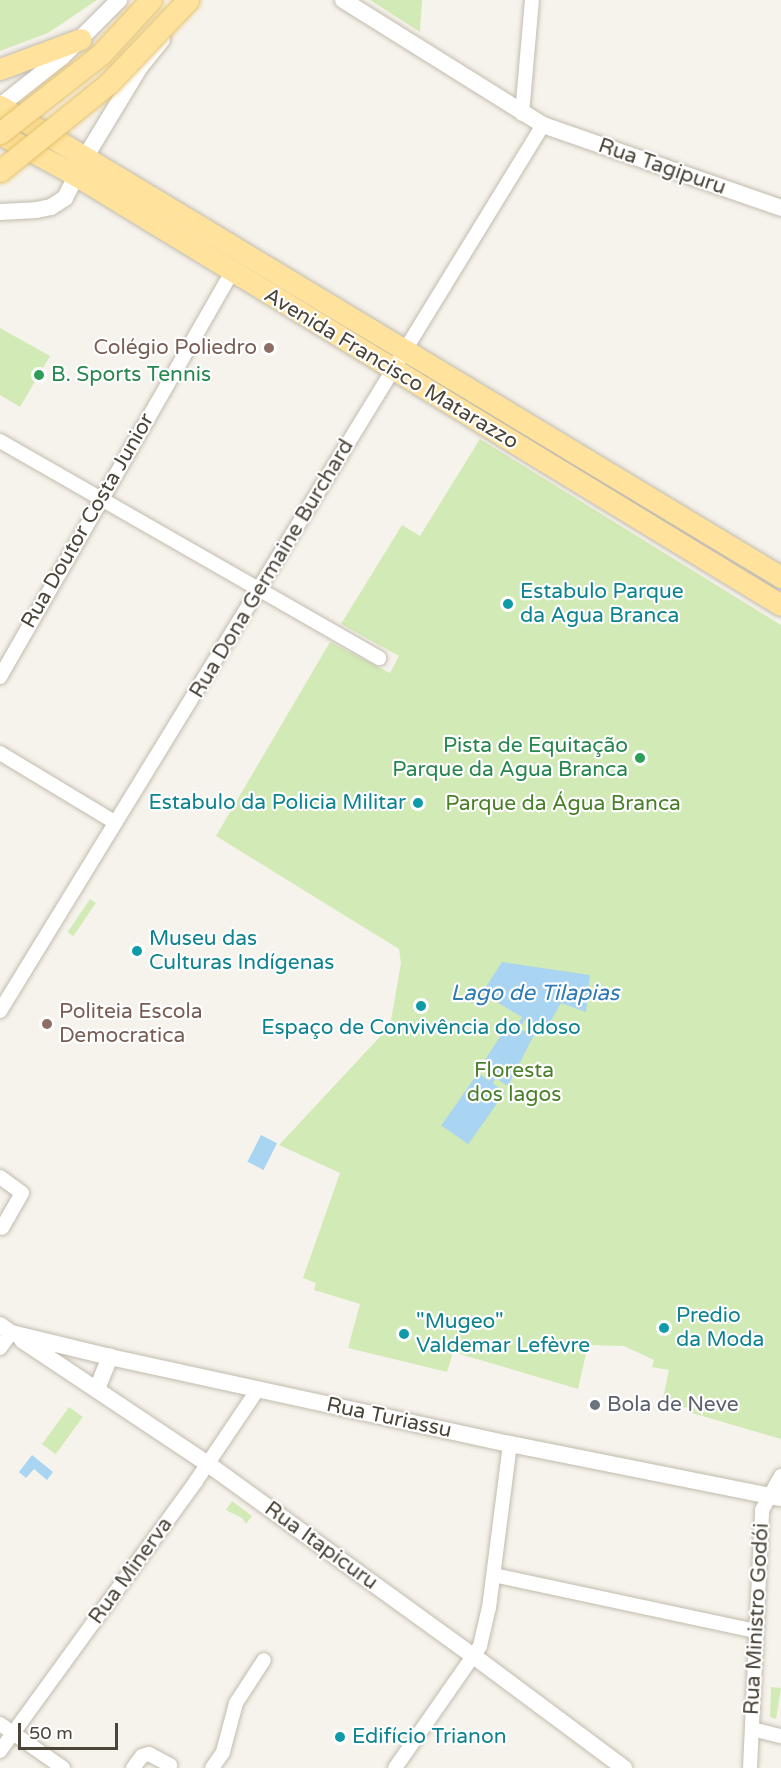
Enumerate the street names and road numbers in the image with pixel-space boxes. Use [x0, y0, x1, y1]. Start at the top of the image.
street label: Rua Tagipuru [595, 133, 729, 201]
street label: Avenida Francisco Matarazzo [259, 283, 523, 455]
street label: Rua Doutor Costa Junior [16, 409, 160, 633]
street label: Rua Dona Germaine Burchard [185, 435, 359, 703]
street label: Rua Turiassu [324, 1392, 454, 1444]
street label: Rua Itapicuru [259, 1496, 383, 1596]
street label: Rua Minerva [84, 1513, 178, 1629]
street label: Rua Ministro Godói [739, 1522, 775, 1716]

